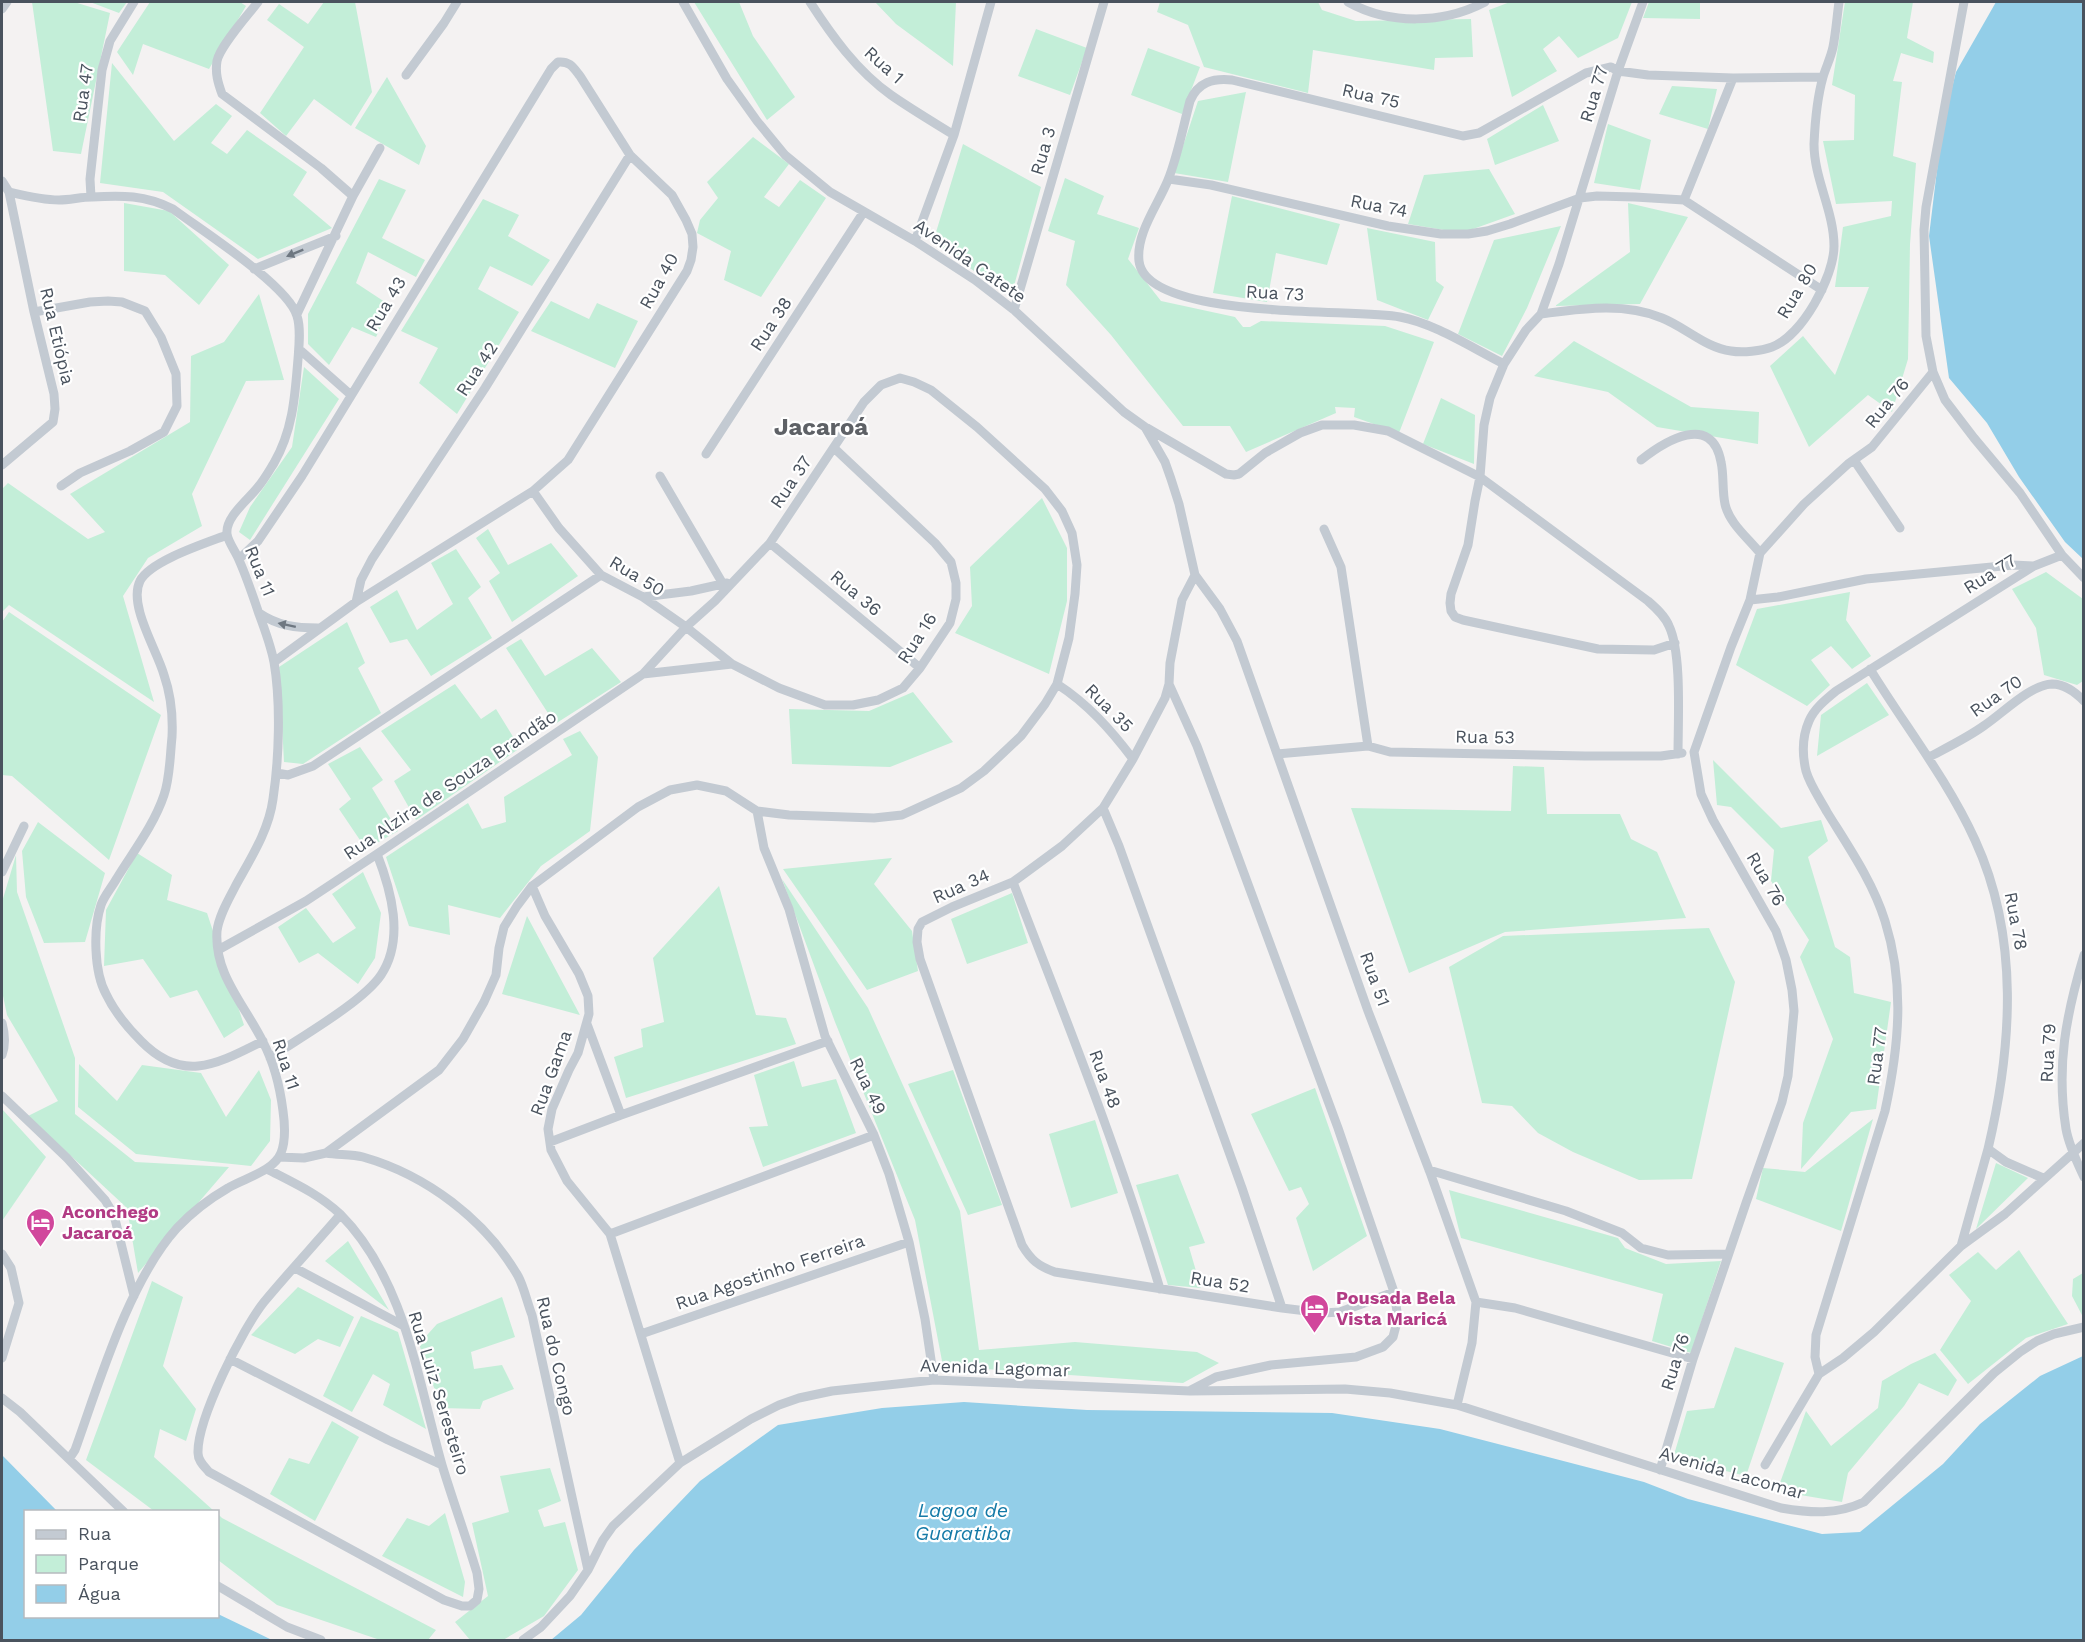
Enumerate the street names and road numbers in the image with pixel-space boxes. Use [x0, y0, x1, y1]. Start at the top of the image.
street label: Rua 1 [860, 42, 908, 88]
street label: Rua 47 [68, 62, 97, 124]
street label: Rua 77 [1575, 63, 1612, 125]
street label: Rua 75 [1340, 79, 1402, 112]
street label: Rua 3 [1026, 124, 1059, 177]
street label: Rua 74 [1349, 190, 1410, 221]
street label: Avenida Catete [910, 214, 1030, 307]
street label: Rua 40 [635, 249, 683, 313]
street label: Rua 80 [1772, 259, 1821, 322]
street label: Rua 43 [361, 272, 410, 335]
street label: Rua 73 [1245, 280, 1305, 305]
street label: Rua Etiópia [36, 285, 79, 387]
street label: Rua 38 [745, 293, 796, 355]
street label: Rua 42 [451, 338, 502, 400]
street label: Rua 76 [1860, 373, 1913, 432]
street label: Rua 37 [765, 452, 816, 512]
street label: Rua 11 [241, 543, 280, 599]
street label: Rua 77 [1959, 549, 2020, 598]
street label: Rua 50 [606, 551, 669, 600]
street label: Rua 36 [827, 565, 886, 620]
street label: Rua 16 [892, 608, 941, 667]
street label: Rua 70 [1966, 670, 2026, 721]
street label: Rua 35 [1081, 679, 1138, 736]
street label: Rua Alzira de Souza Brandão [339, 705, 560, 864]
street label: Rua 53 [1455, 725, 1515, 748]
street label: Rua 76 [1743, 848, 1790, 909]
street label: Rua 34 [929, 864, 993, 907]
street label: Rua 78 [2001, 890, 2032, 952]
street label: Rua 51 [1356, 949, 1395, 1009]
street label: Rua 79 [2035, 1023, 2060, 1083]
street label: Rua 77 [1862, 1026, 1891, 1086]
street label: Rua Gama [525, 1027, 576, 1118]
street label: Rua 11 [268, 1036, 305, 1092]
street label: Rua 48 [1085, 1047, 1126, 1111]
street label: Rua 49 [846, 1054, 891, 1118]
street label: Rua Agostinho Ferreira [673, 1229, 867, 1314]
street label: Rua 52 [1189, 1266, 1251, 1297]
street label: Rua do Congo [533, 1294, 580, 1418]
street label: Rua Luiz Seresteiro [405, 1308, 474, 1477]
street label: Rua 76 [1656, 1331, 1693, 1393]
street label: Avenida Lagomar [920, 1354, 1070, 1381]
street label: Avenida Lacomar [1657, 1442, 1807, 1503]

